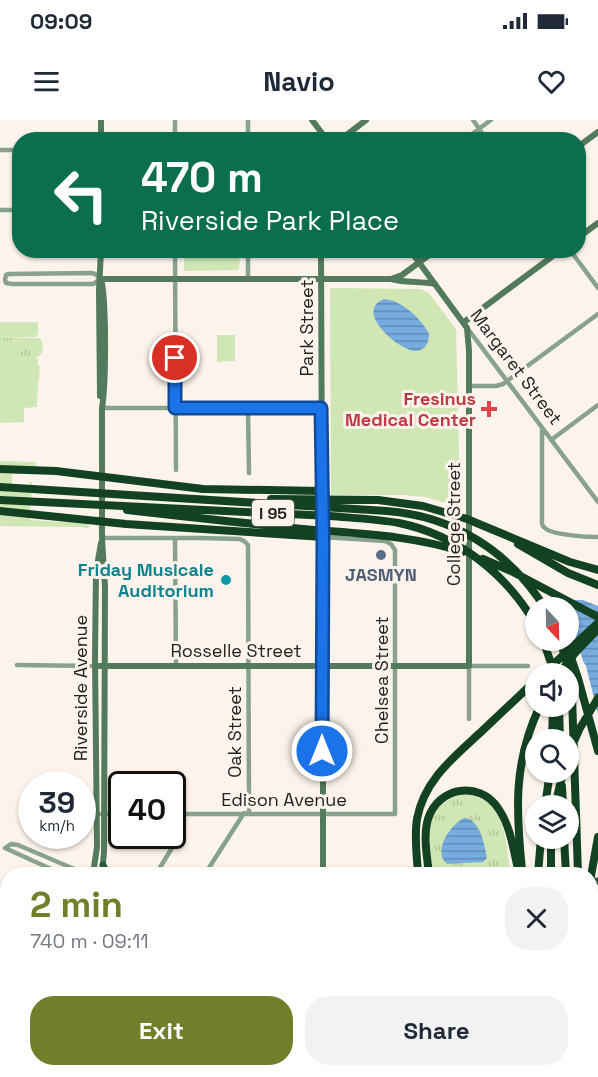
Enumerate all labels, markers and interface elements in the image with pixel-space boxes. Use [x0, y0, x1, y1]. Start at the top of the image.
text: 09:09 [30, 7, 92, 35]
text: Navio [263, 64, 335, 99]
icon: menu [30, 65, 63, 98]
icon: heart [535, 65, 568, 98]
text: 470 m [141, 151, 263, 204]
icon: left [42, 156, 120, 234]
text: Riverside Park Place [141, 203, 399, 238]
street label: Park Street [295, 279, 318, 377]
street label: Margaret Street [465, 304, 567, 429]
pin [149, 332, 200, 383]
icon: arrive [158, 341, 191, 374]
place label: Fresinus Medical Center [345, 387, 476, 431]
marker: Fresinus Medical Center [480, 400, 498, 418]
street label: College Street [442, 462, 465, 586]
road number: I 95 [252, 500, 294, 526]
marker: JASMYN [374, 548, 388, 562]
place label: Friday Musicale Auditorium [78, 558, 214, 602]
place label: JASMYN [345, 563, 417, 586]
marker: Friday Musicale Auditorium [219, 573, 233, 587]
north arrow [525, 597, 579, 651]
map controls [525, 597, 579, 849]
street label: Riverside Avenue [69, 615, 92, 761]
street label: Chelsea Street [370, 616, 393, 744]
street label: Rosselle Street [170, 639, 302, 662]
button: sound [525, 663, 579, 717]
street label: Oak Street [223, 686, 246, 778]
position arrow [290, 719, 354, 783]
button: search [525, 729, 579, 783]
speed limit sign: 40 [108, 771, 186, 849]
text: 39 [39, 783, 75, 822]
street label: Edison Avenue [221, 788, 347, 811]
button: layers [525, 795, 579, 849]
text: km/h [39, 816, 75, 835]
text: 2 min [30, 882, 123, 928]
button: close [505, 887, 568, 950]
text: 740 m · 09:11 [30, 928, 149, 954]
button: Exit [30, 996, 293, 1065]
button: Share [305, 996, 568, 1065]

